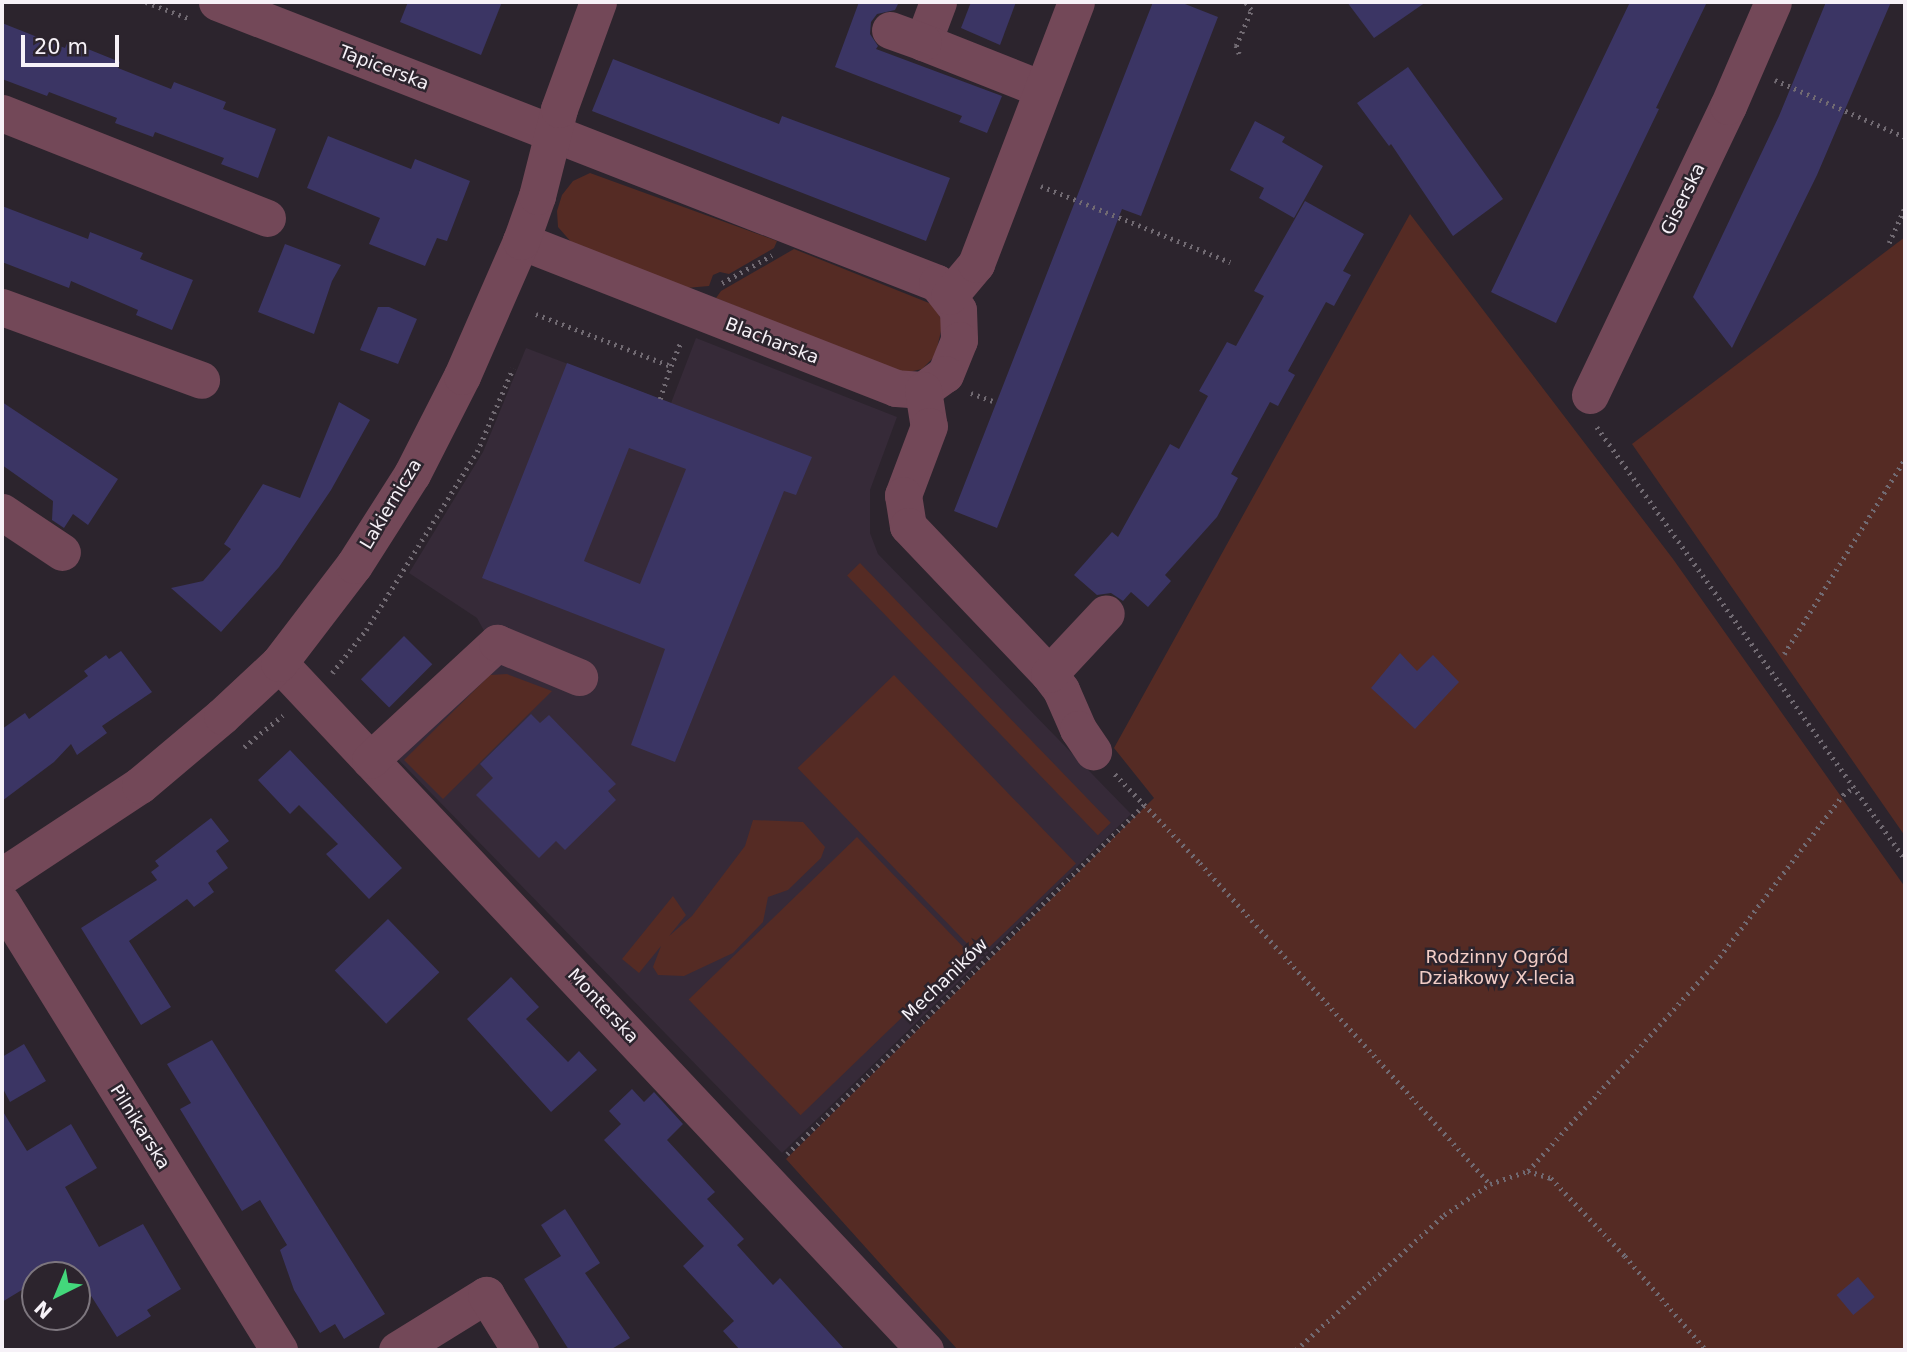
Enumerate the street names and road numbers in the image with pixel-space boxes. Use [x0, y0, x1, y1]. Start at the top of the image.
street label: Tapicerska [336, 41, 432, 95]
street label: Giserska [1656, 160, 1710, 238]
street label: Blacharska [722, 313, 822, 369]
street label: Lakiernicza [356, 455, 426, 553]
street label: Mechaników [898, 934, 992, 1026]
street label: Monterska [563, 964, 643, 1048]
street label: Pilnikarska [105, 1081, 175, 1173]

